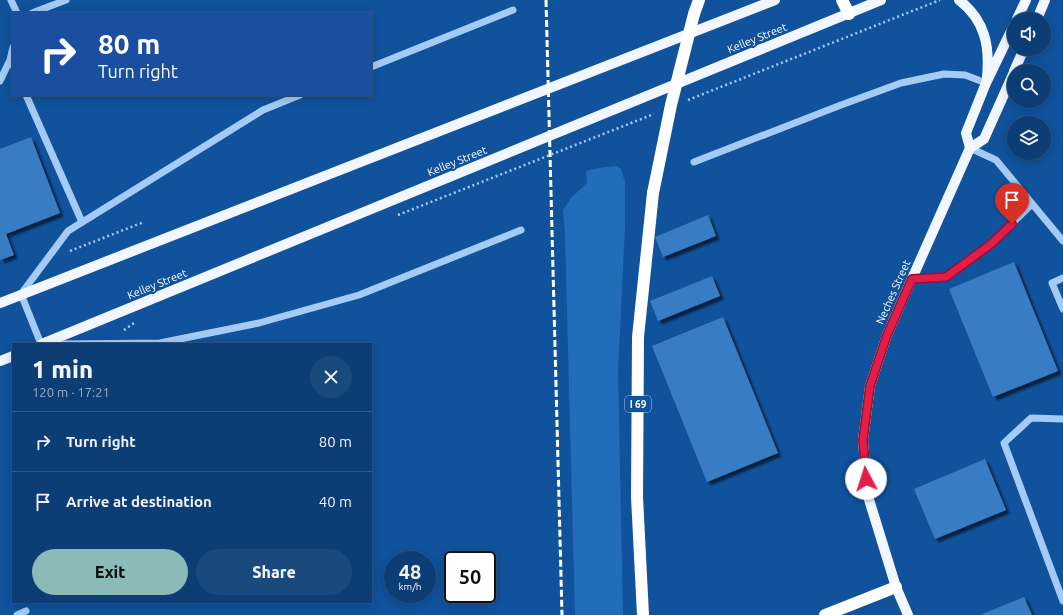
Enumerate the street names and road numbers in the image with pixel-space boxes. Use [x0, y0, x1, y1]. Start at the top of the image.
street label: Kelley Street [726, 20, 789, 55]
street label: Kelley Street [426, 143, 489, 178]
street label: Neches Street [873, 257, 913, 326]
street label: Kelley Street [126, 266, 189, 301]
road number: I 69 [625, 396, 651, 412]

